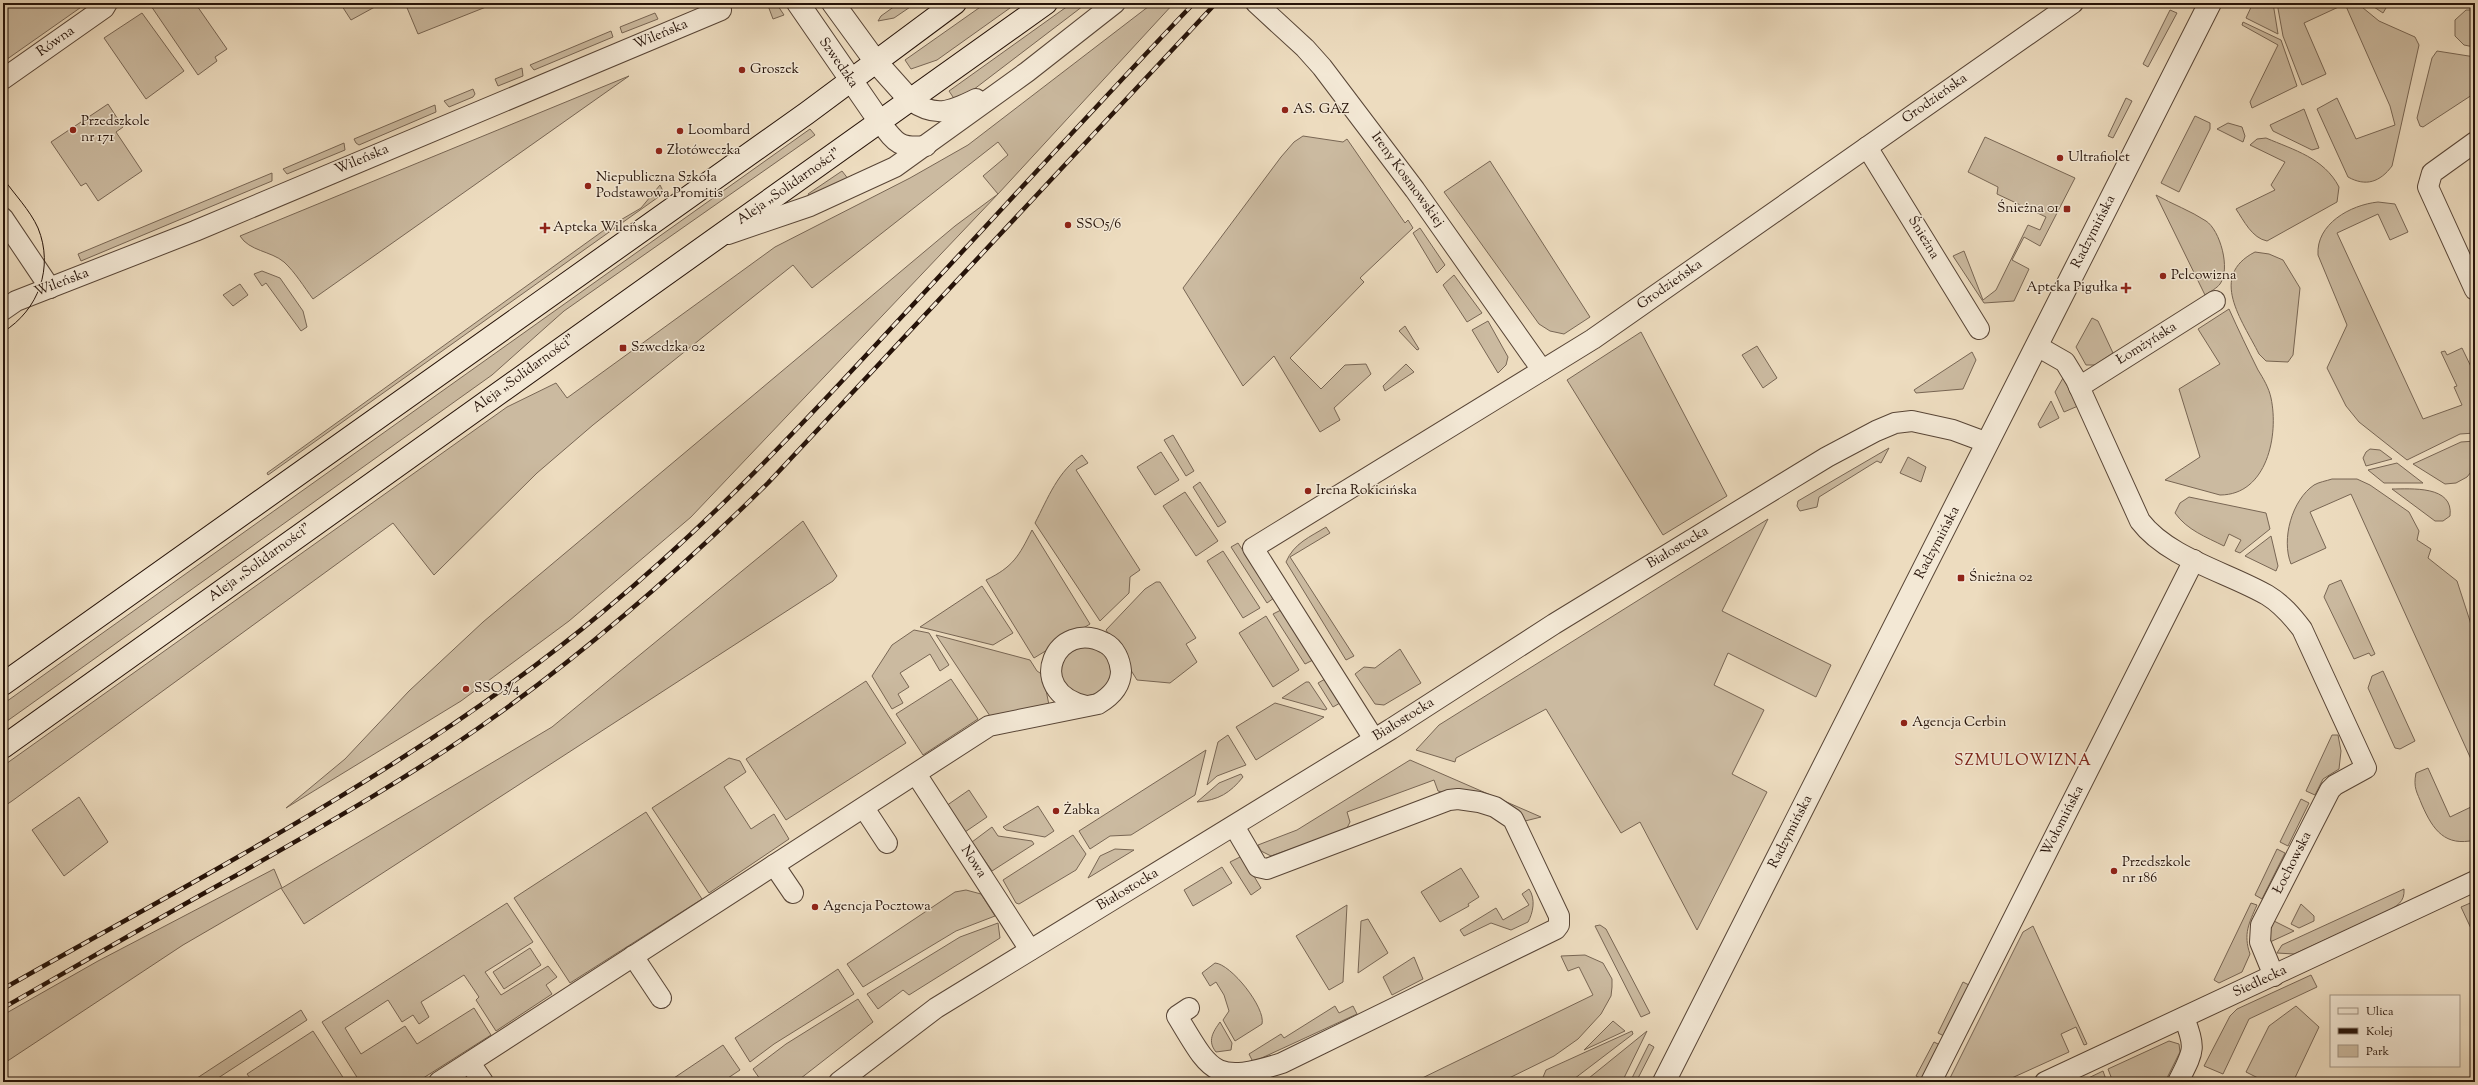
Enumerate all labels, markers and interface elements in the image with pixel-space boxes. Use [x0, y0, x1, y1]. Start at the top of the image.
street label: Wileńska [631, 14, 692, 55]
street label: Równa [33, 21, 79, 62]
street label: Szwedzka [813, 34, 863, 93]
place label: Groszek [750, 60, 800, 80]
marker: Groszek [737, 65, 747, 75]
street label: Grodzieńska [1898, 69, 1972, 129]
place label: AS. GAZ [1293, 100, 1349, 120]
marker: AS. GAZ [1280, 105, 1290, 115]
place label: Przedszkole nr 171 [81, 112, 150, 148]
place label: Loombard [688, 121, 750, 141]
marker: Przedszkole nr 171 [68, 125, 78, 135]
marker: Loombard [675, 126, 685, 136]
street label: Ireny Kosmowskiej [1366, 128, 1448, 232]
street label: Wileńska [332, 139, 393, 180]
place label: Złotóweczka [667, 141, 741, 161]
street label: Aleja „Solidarności” [733, 144, 845, 230]
marker: Złotóweczka [654, 146, 664, 156]
place label: Ultrafiolet [2068, 148, 2130, 168]
marker: Ultrafiolet [2055, 153, 2065, 163]
place label: Niepubliczna Szkoła Podstawowa Promitis [596, 168, 723, 204]
marker: Niepubliczna Szkoła Podstawowa Promitis [583, 181, 593, 191]
street label: Radzymińska [2067, 191, 2121, 272]
place label: Śnieżna 01 [1997, 199, 2059, 219]
marker: Śnieżna 01 [2062, 204, 2072, 214]
street label: Śnieżna [1902, 213, 1944, 264]
place label: SSO5/6 [1076, 215, 1121, 235]
place label: Apteka Wileńska [553, 218, 658, 238]
marker: SSO5/6 [1063, 220, 1073, 230]
marker: Apteka Wileńska [540, 223, 550, 233]
street label: Grodzieńska [1633, 255, 1707, 315]
street label: Wileńska [32, 263, 93, 303]
place label: Pelcowizna [2171, 266, 2237, 286]
marker: Pelcowizna [2158, 271, 2168, 281]
place label: Apteka Pigułka [2026, 278, 2119, 298]
marker: Apteka Pigułka [2121, 283, 2131, 293]
street label: Łomżyńska [2113, 317, 2182, 370]
street label: Aleja „Solidarności” [469, 330, 579, 418]
place label: Szwedzka 02 [631, 338, 706, 358]
marker: Szwedzka 02 [618, 343, 628, 353]
place label: Irena Rokicińska [1316, 481, 1418, 501]
marker: Irena Rokicińska [1303, 486, 1313, 496]
street label: Radzymińska [1910, 503, 1966, 583]
street label: Aleja „Solidarności” [205, 519, 315, 607]
street label: Białostocka [1643, 521, 1713, 574]
place label: Śnieżna 02 [1969, 568, 2033, 588]
marker: Śnieżna 02 [1956, 573, 1966, 583]
place label: SSO3/4 [474, 679, 520, 699]
marker: SSO3/4 [461, 684, 471, 694]
street label: Białostocka [1369, 693, 1439, 747]
place label: Agencja Cerbin [1912, 713, 2007, 733]
marker: Agencja Cerbin [1899, 718, 1909, 728]
district label: SZMULOWIZNA [1954, 750, 2092, 773]
street label: Wołomińska [2037, 782, 2090, 860]
street label: Radzymińska [1764, 791, 1818, 872]
place label: Żabka [1064, 801, 1100, 821]
marker: Żabka [1051, 806, 1061, 816]
street label: Łochowska [2269, 828, 2318, 898]
street label: Nowa [955, 842, 991, 883]
place label: Przedszkole nr 186 [2122, 853, 2191, 889]
street label: Białostocka [1093, 863, 1163, 916]
marker: Przedszkole nr 186 [2109, 866, 2119, 876]
place label: Agencja Pocztowa [823, 897, 931, 917]
marker: Agencja Pocztowa [810, 902, 820, 912]
street label: Siedlecka [2230, 961, 2291, 1003]
legend [2330, 995, 2460, 1067]
text: Ulica [2366, 1003, 2394, 1021]
text: Kolej [2366, 1023, 2393, 1041]
text: Park [2366, 1043, 2389, 1061]

